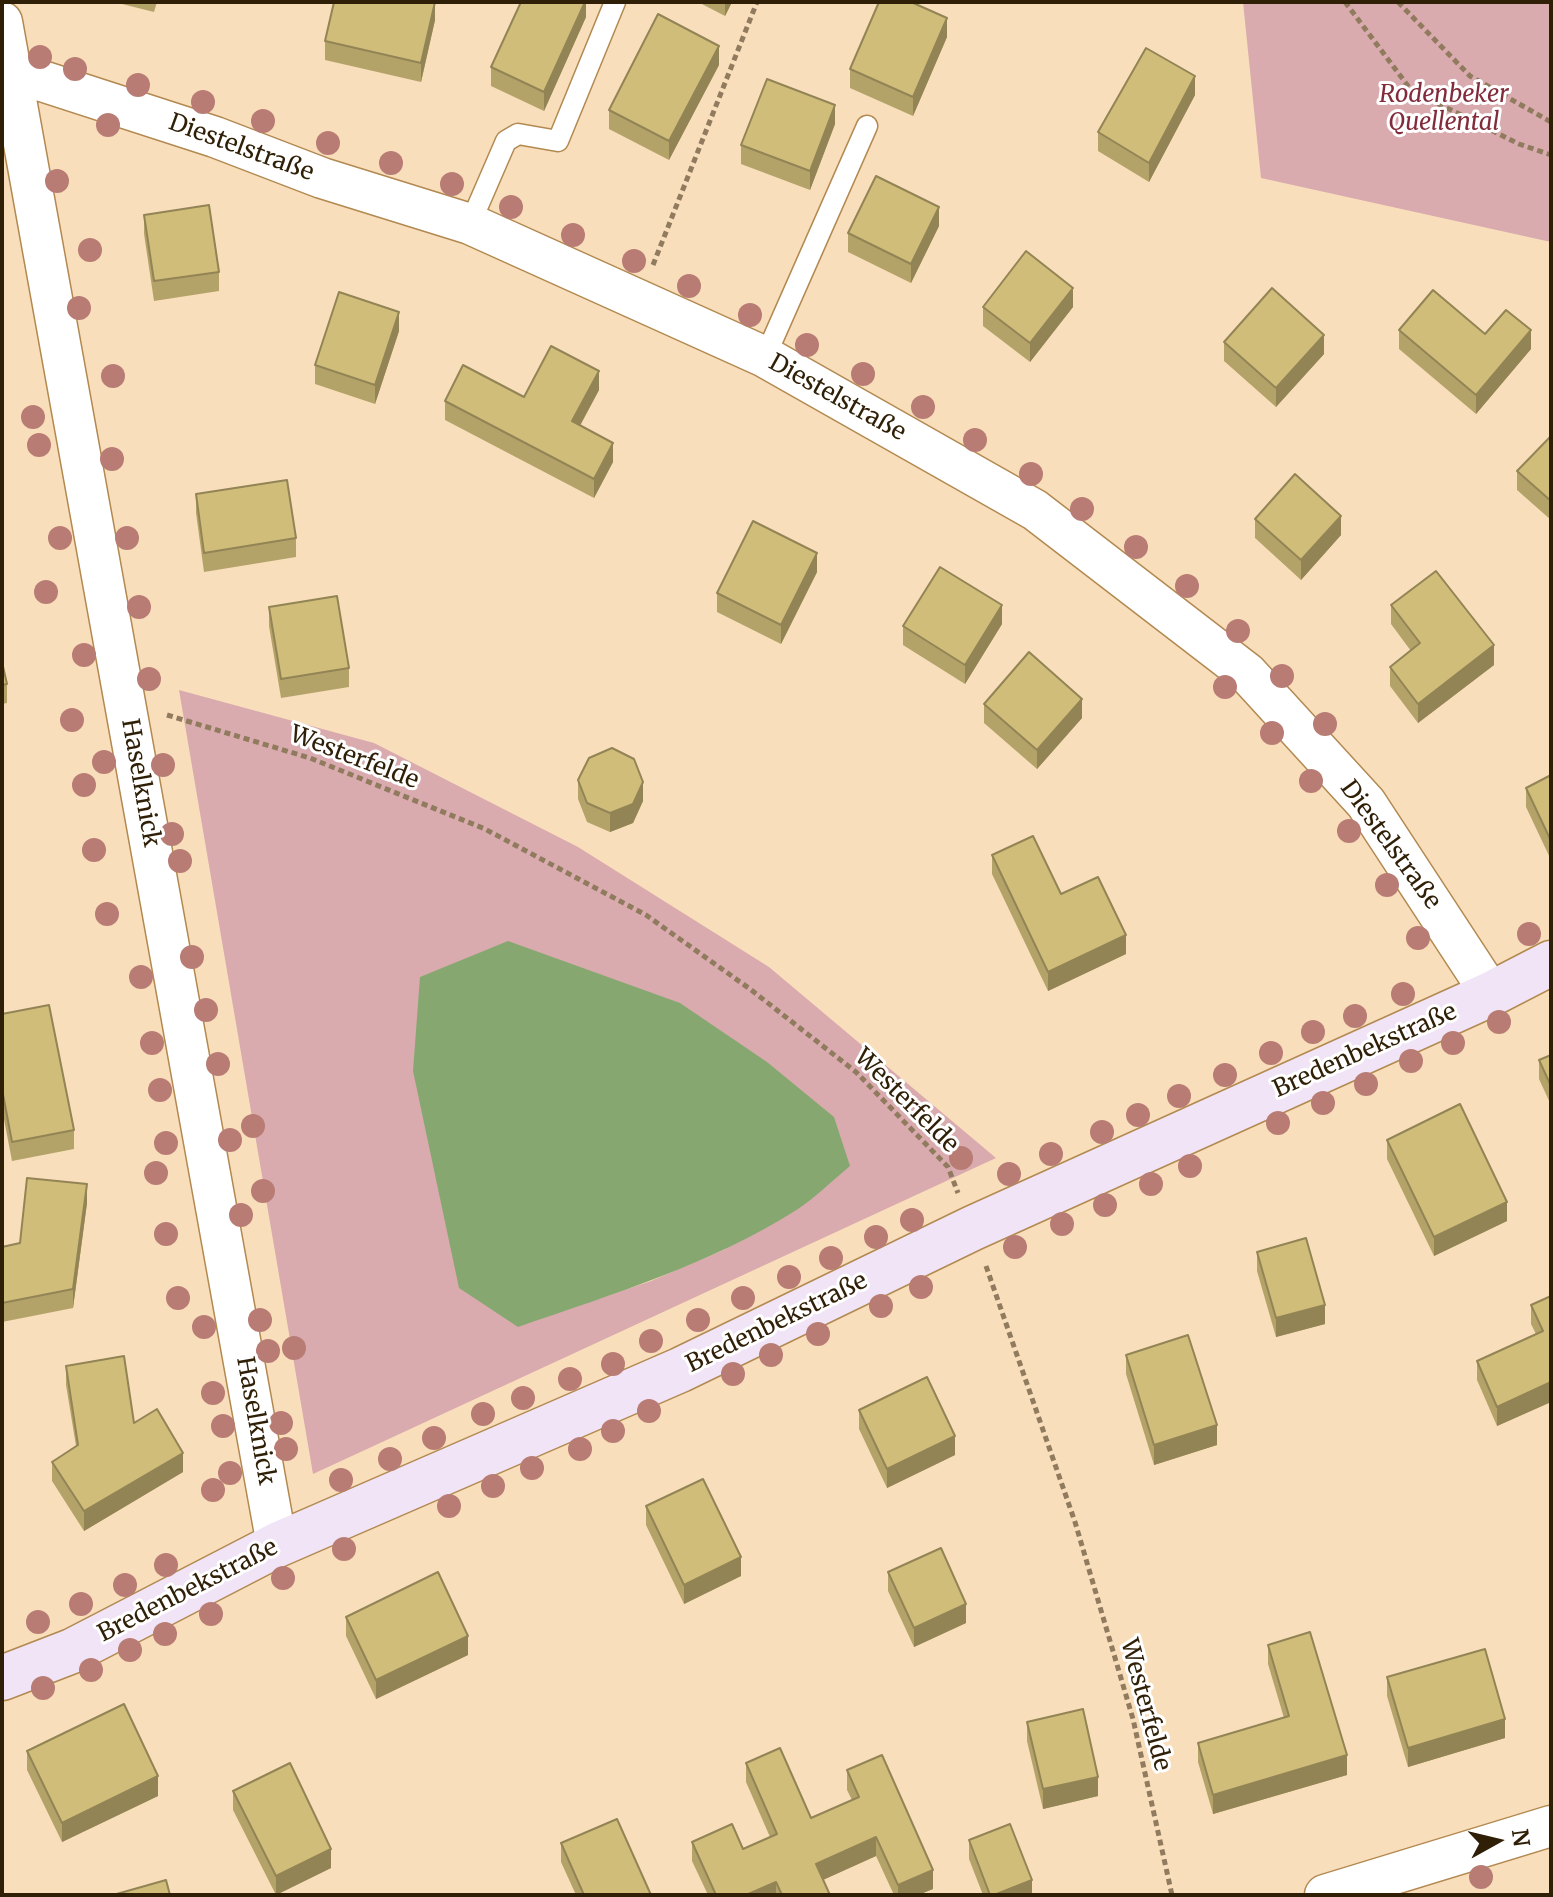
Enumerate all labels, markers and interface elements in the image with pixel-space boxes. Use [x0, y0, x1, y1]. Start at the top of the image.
park label: Rodenbeker Quellental [1379, 81, 1509, 137]
street label: Diestelstraße [165, 108, 317, 188]
street label: Diestelstraße [763, 349, 911, 447]
street label: Haselknick [115, 717, 165, 849]
street label: Westerfelde [286, 720, 422, 796]
street label: Diestelstraße [1334, 775, 1446, 915]
street label: Bredenbekstraße [1269, 998, 1461, 1104]
street label: Westerfelde [848, 1043, 964, 1159]
street label: Bredenbekstraße [682, 1267, 872, 1379]
street label: Haselknick [230, 1355, 280, 1487]
street label: Bredenbekstraße [93, 1533, 283, 1649]
street label: Westerfelde [1114, 1636, 1176, 1774]
north arrow [1457, 1801, 1537, 1881]
text: N [1506, 1827, 1536, 1848]

